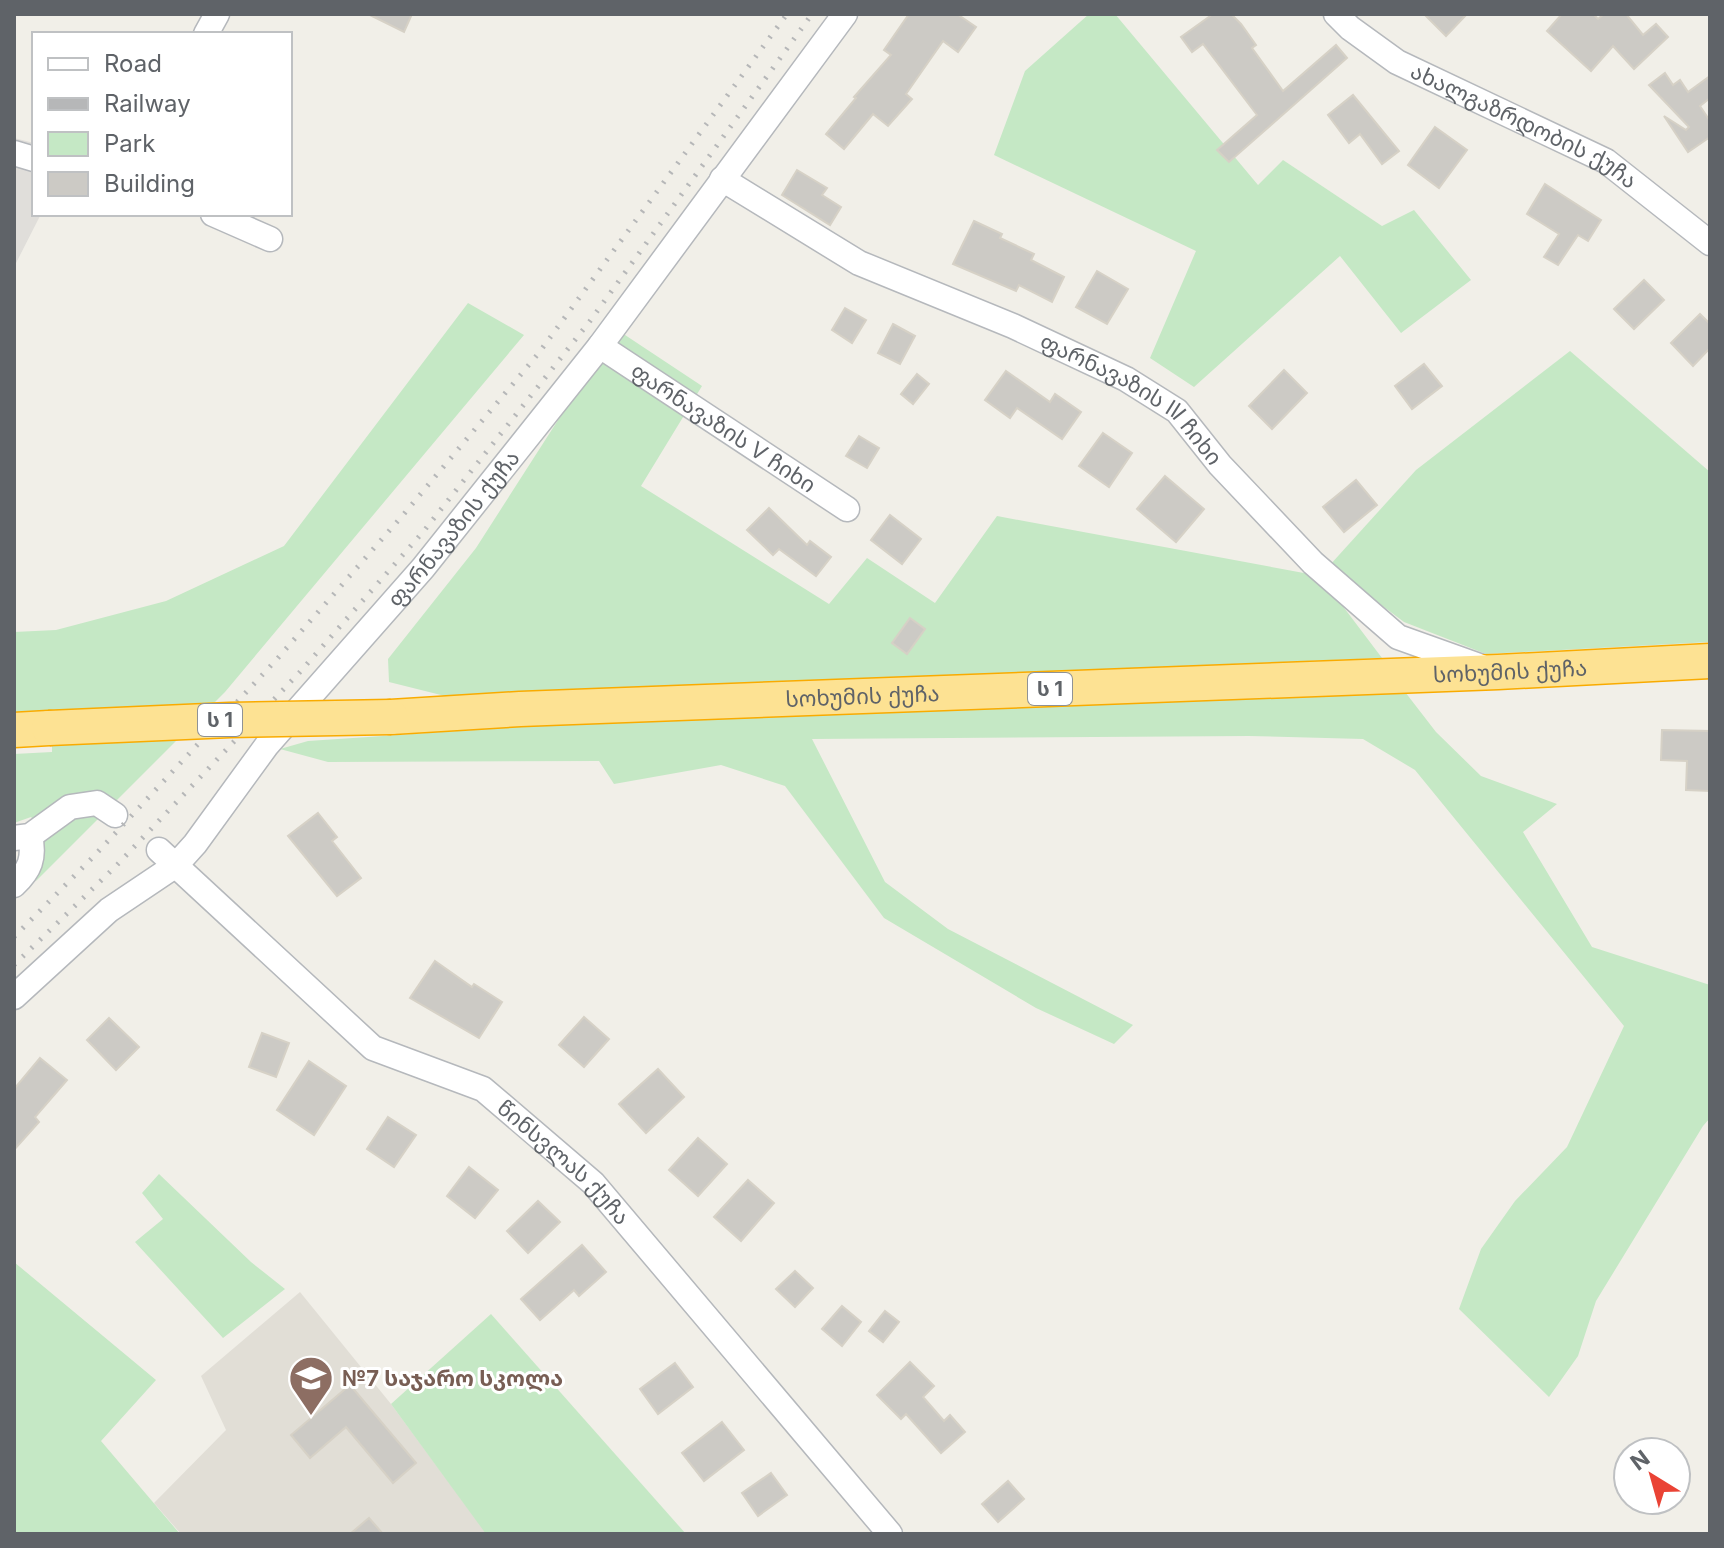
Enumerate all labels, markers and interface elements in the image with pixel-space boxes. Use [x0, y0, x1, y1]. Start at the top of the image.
legend [32, 32, 292, 216]
text: Road [104, 49, 162, 78]
street label: ახალგაზრდობის ქუჩა [1407, 57, 1642, 194]
text: Railway [104, 89, 191, 118]
text: Park [104, 129, 155, 158]
text: Building [104, 169, 195, 198]
street label: ფარნავაზის III ჩიხი [1036, 328, 1228, 470]
street label: ფარნავაზის V ჩიხი [626, 357, 821, 498]
street label: ფარნავაზის ქუჩა [382, 445, 525, 612]
street label: სოხუმის ქუჩა [1432, 654, 1588, 687]
road number: ს 1 [1028, 673, 1072, 705]
street label: სოხუმის ქუჩა [785, 680, 940, 712]
road number: ს 1 [198, 704, 242, 736]
street label: წინსვლას ქუჩა [492, 1094, 635, 1230]
school or university icon: №7 საჯარო სკოლა [287, 1354, 335, 1417]
place label: №7 საჯარო სკოლა [342, 1365, 563, 1392]
north arrow [1612, 1436, 1692, 1516]
text: N [1625, 1445, 1654, 1475]

